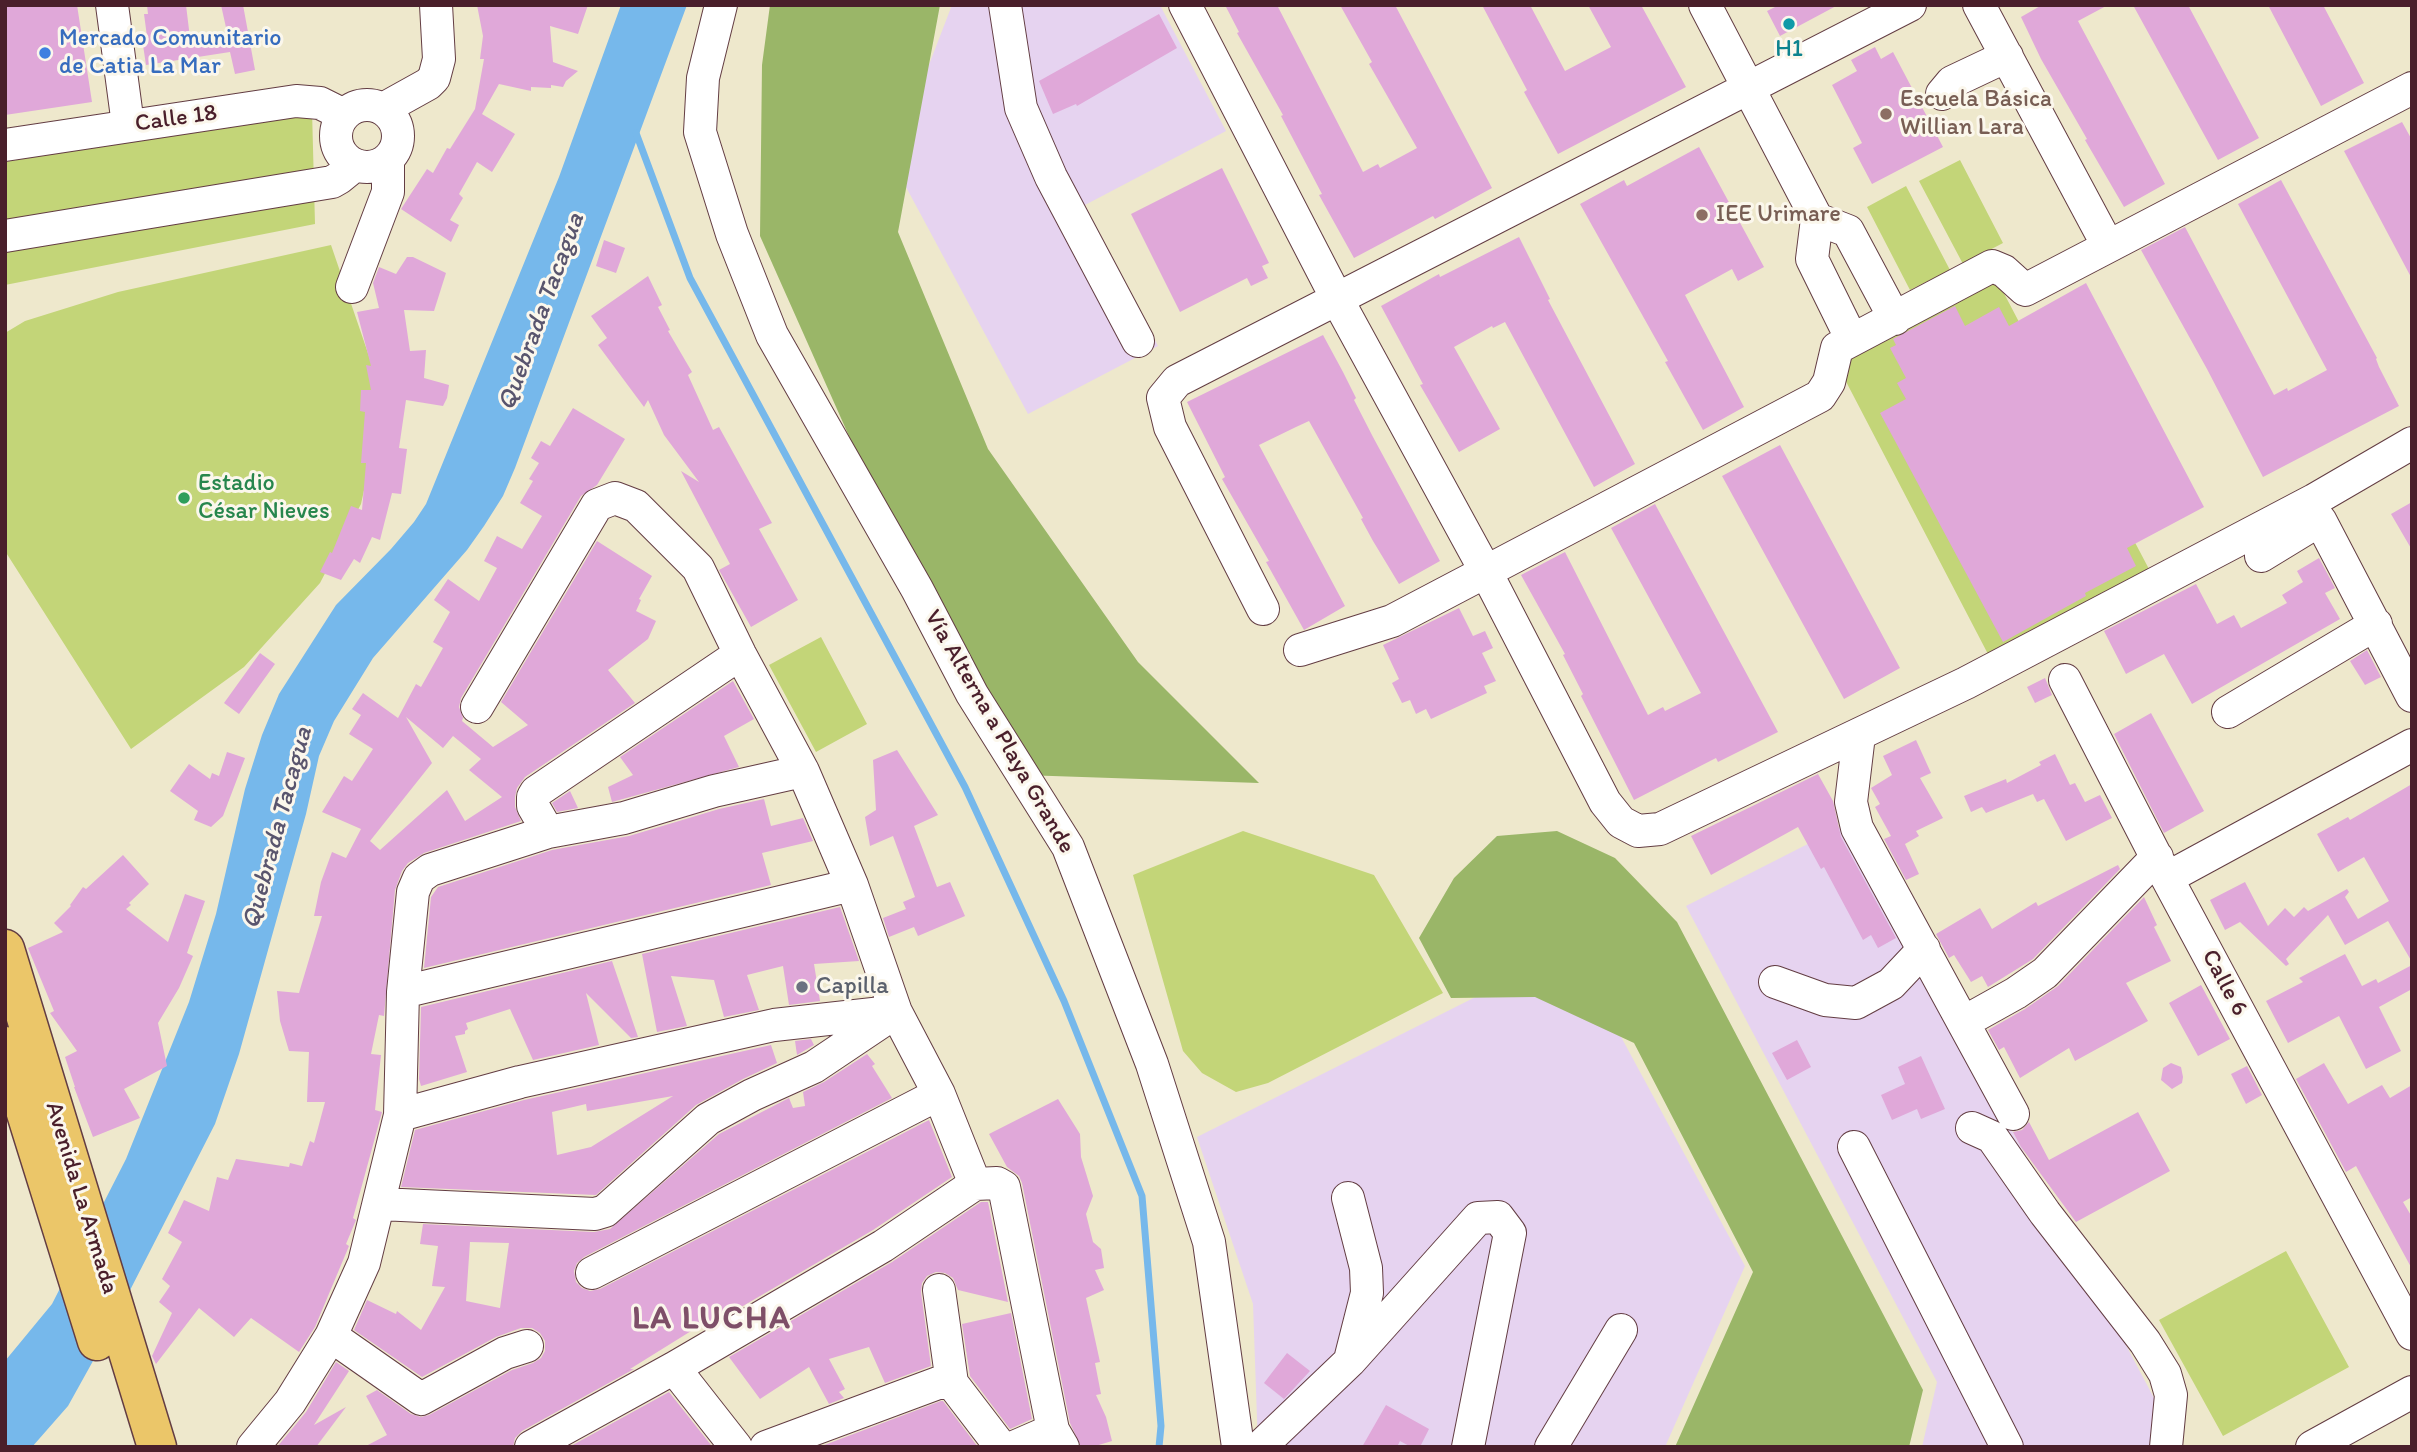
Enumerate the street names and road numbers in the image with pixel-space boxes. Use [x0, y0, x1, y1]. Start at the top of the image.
street label: Calle 18 [133, 99, 219, 139]
street label: Vía Alterna a Playa Grande [917, 605, 1081, 859]
street label: Calle 6 [2195, 945, 2253, 1021]
street label: Avenida La Armada [38, 1099, 124, 1297]

